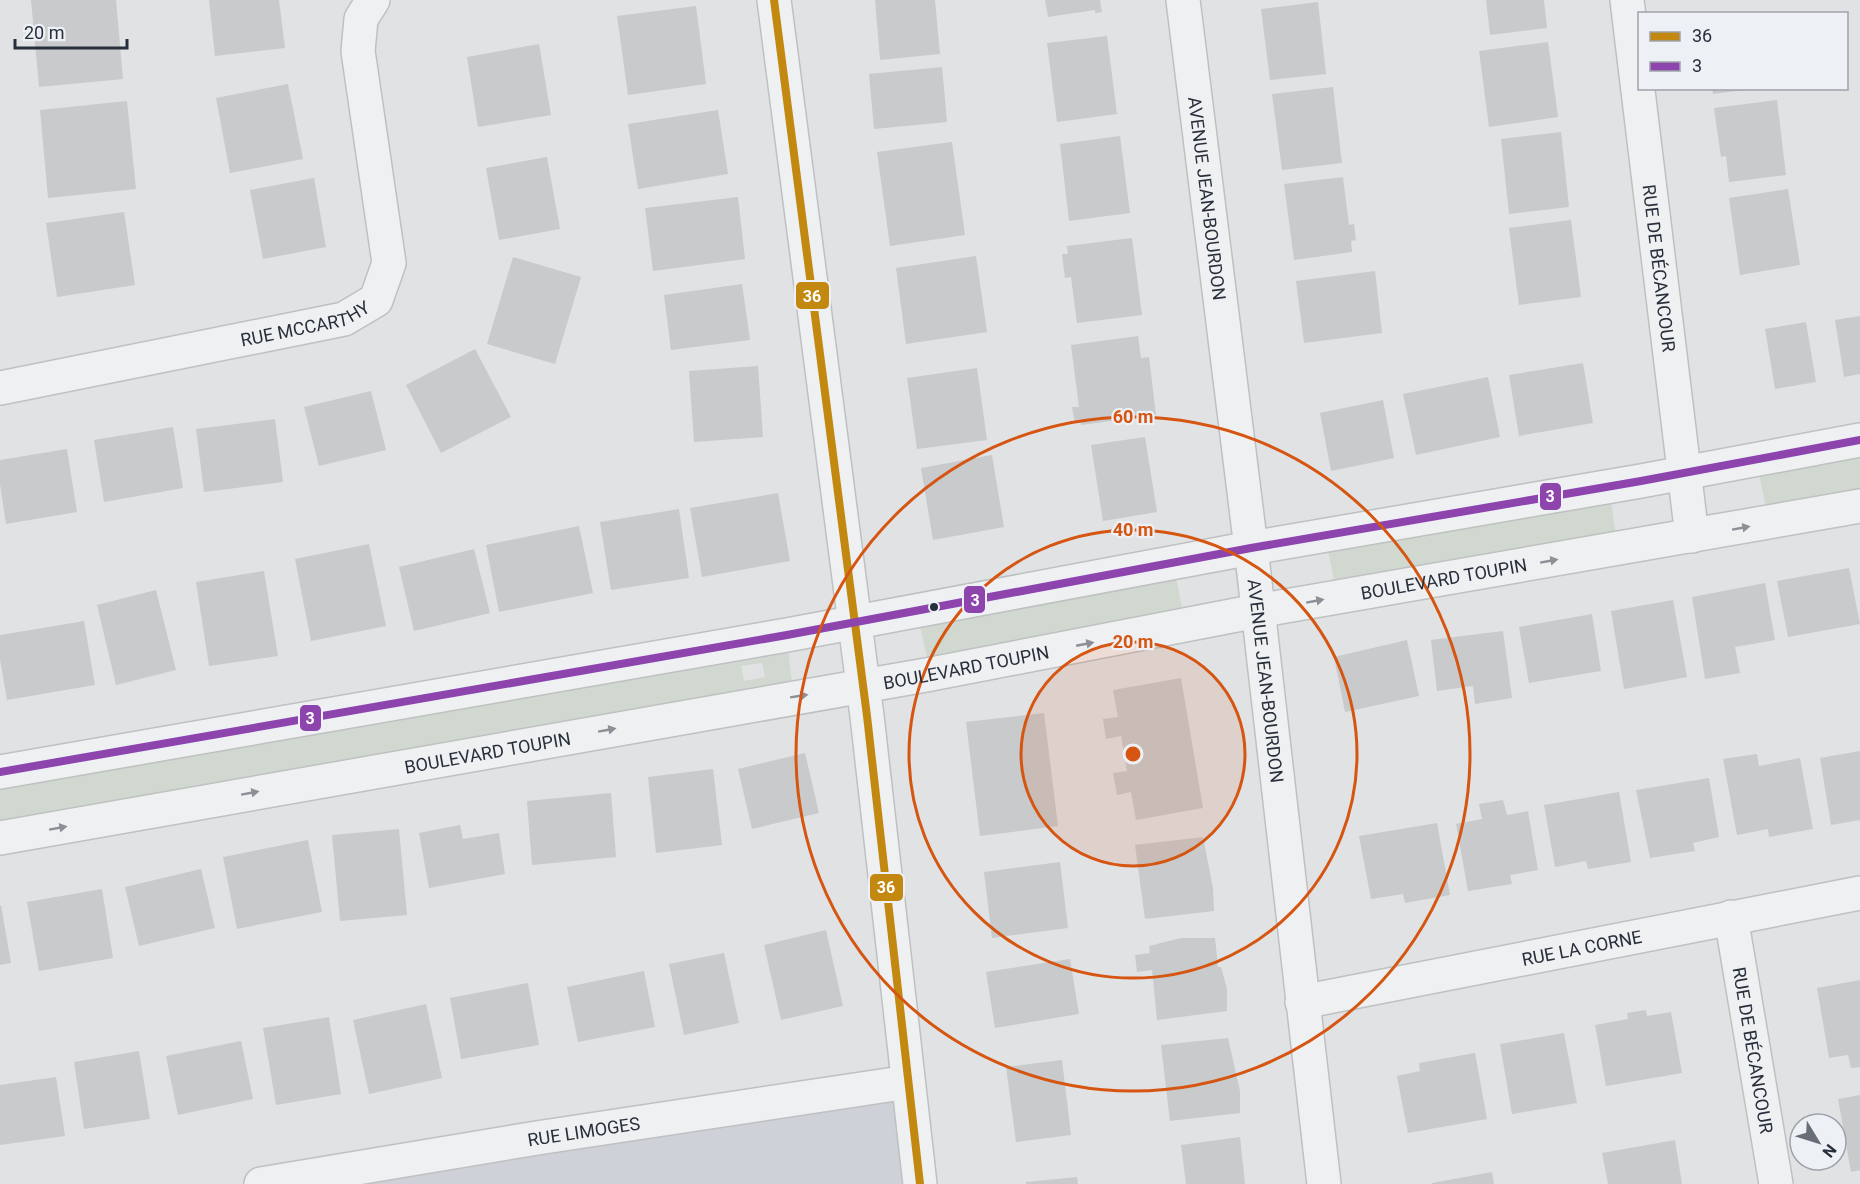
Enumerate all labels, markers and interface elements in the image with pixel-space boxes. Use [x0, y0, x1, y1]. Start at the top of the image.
scale bar [15, 12, 128, 50]
legend [1638, 12, 1848, 90]
text: 20 m [24, 22, 64, 43]
text: 36 [1692, 25, 1712, 46]
text: 3 [1692, 55, 1702, 76]
street label: AVENUE JEAN-BOURDON [1185, 95, 1231, 302]
street label: RUE DE BÉCANCOUR [1639, 183, 1680, 353]
line badge: 36 [795, 281, 830, 310]
text: 36 [803, 287, 821, 306]
street label: RUE MCCARTHY [239, 296, 373, 350]
text: 60 m [1113, 406, 1153, 427]
line badge: 3 [1539, 482, 1562, 511]
text: 3 [1545, 487, 1555, 506]
text: 40 m [1113, 519, 1153, 540]
one-way arrow [1732, 523, 1751, 532]
street label: BOULEVARD TOUPIN [1359, 554, 1529, 603]
one-way arrow [1539, 556, 1558, 565]
street label: AVENUE JEAN-BOURDON [1244, 578, 1288, 784]
line badge: 3 [963, 585, 986, 614]
text: 3 [970, 591, 980, 610]
one-way arrow [1306, 596, 1325, 605]
unlabelled marker [928, 601, 940, 613]
text: 20 m [1113, 631, 1153, 652]
one-way arrow [1076, 639, 1095, 648]
street label: BOULEVARD TOUPIN [881, 641, 1051, 693]
one-way arrow [790, 691, 809, 700]
line badge: 3 [299, 704, 322, 732]
text: 3 [305, 709, 315, 728]
one-way arrow [598, 725, 617, 734]
street label: BOULEVARD TOUPIN [403, 727, 572, 777]
centre of rings [1123, 744, 1143, 764]
one-way arrow [240, 788, 259, 797]
one-way arrow [48, 823, 67, 832]
line badge: 36 [869, 873, 904, 902]
text: 36 [877, 878, 895, 897]
street label: RUE LA CORNE [1520, 925, 1644, 969]
street label: RUE DE BÉCANCOUR [1729, 965, 1778, 1135]
street label: RUE LIMOGES [526, 1112, 642, 1150]
north arrow [1788, 1112, 1848, 1172]
text: N [1818, 1141, 1840, 1161]

